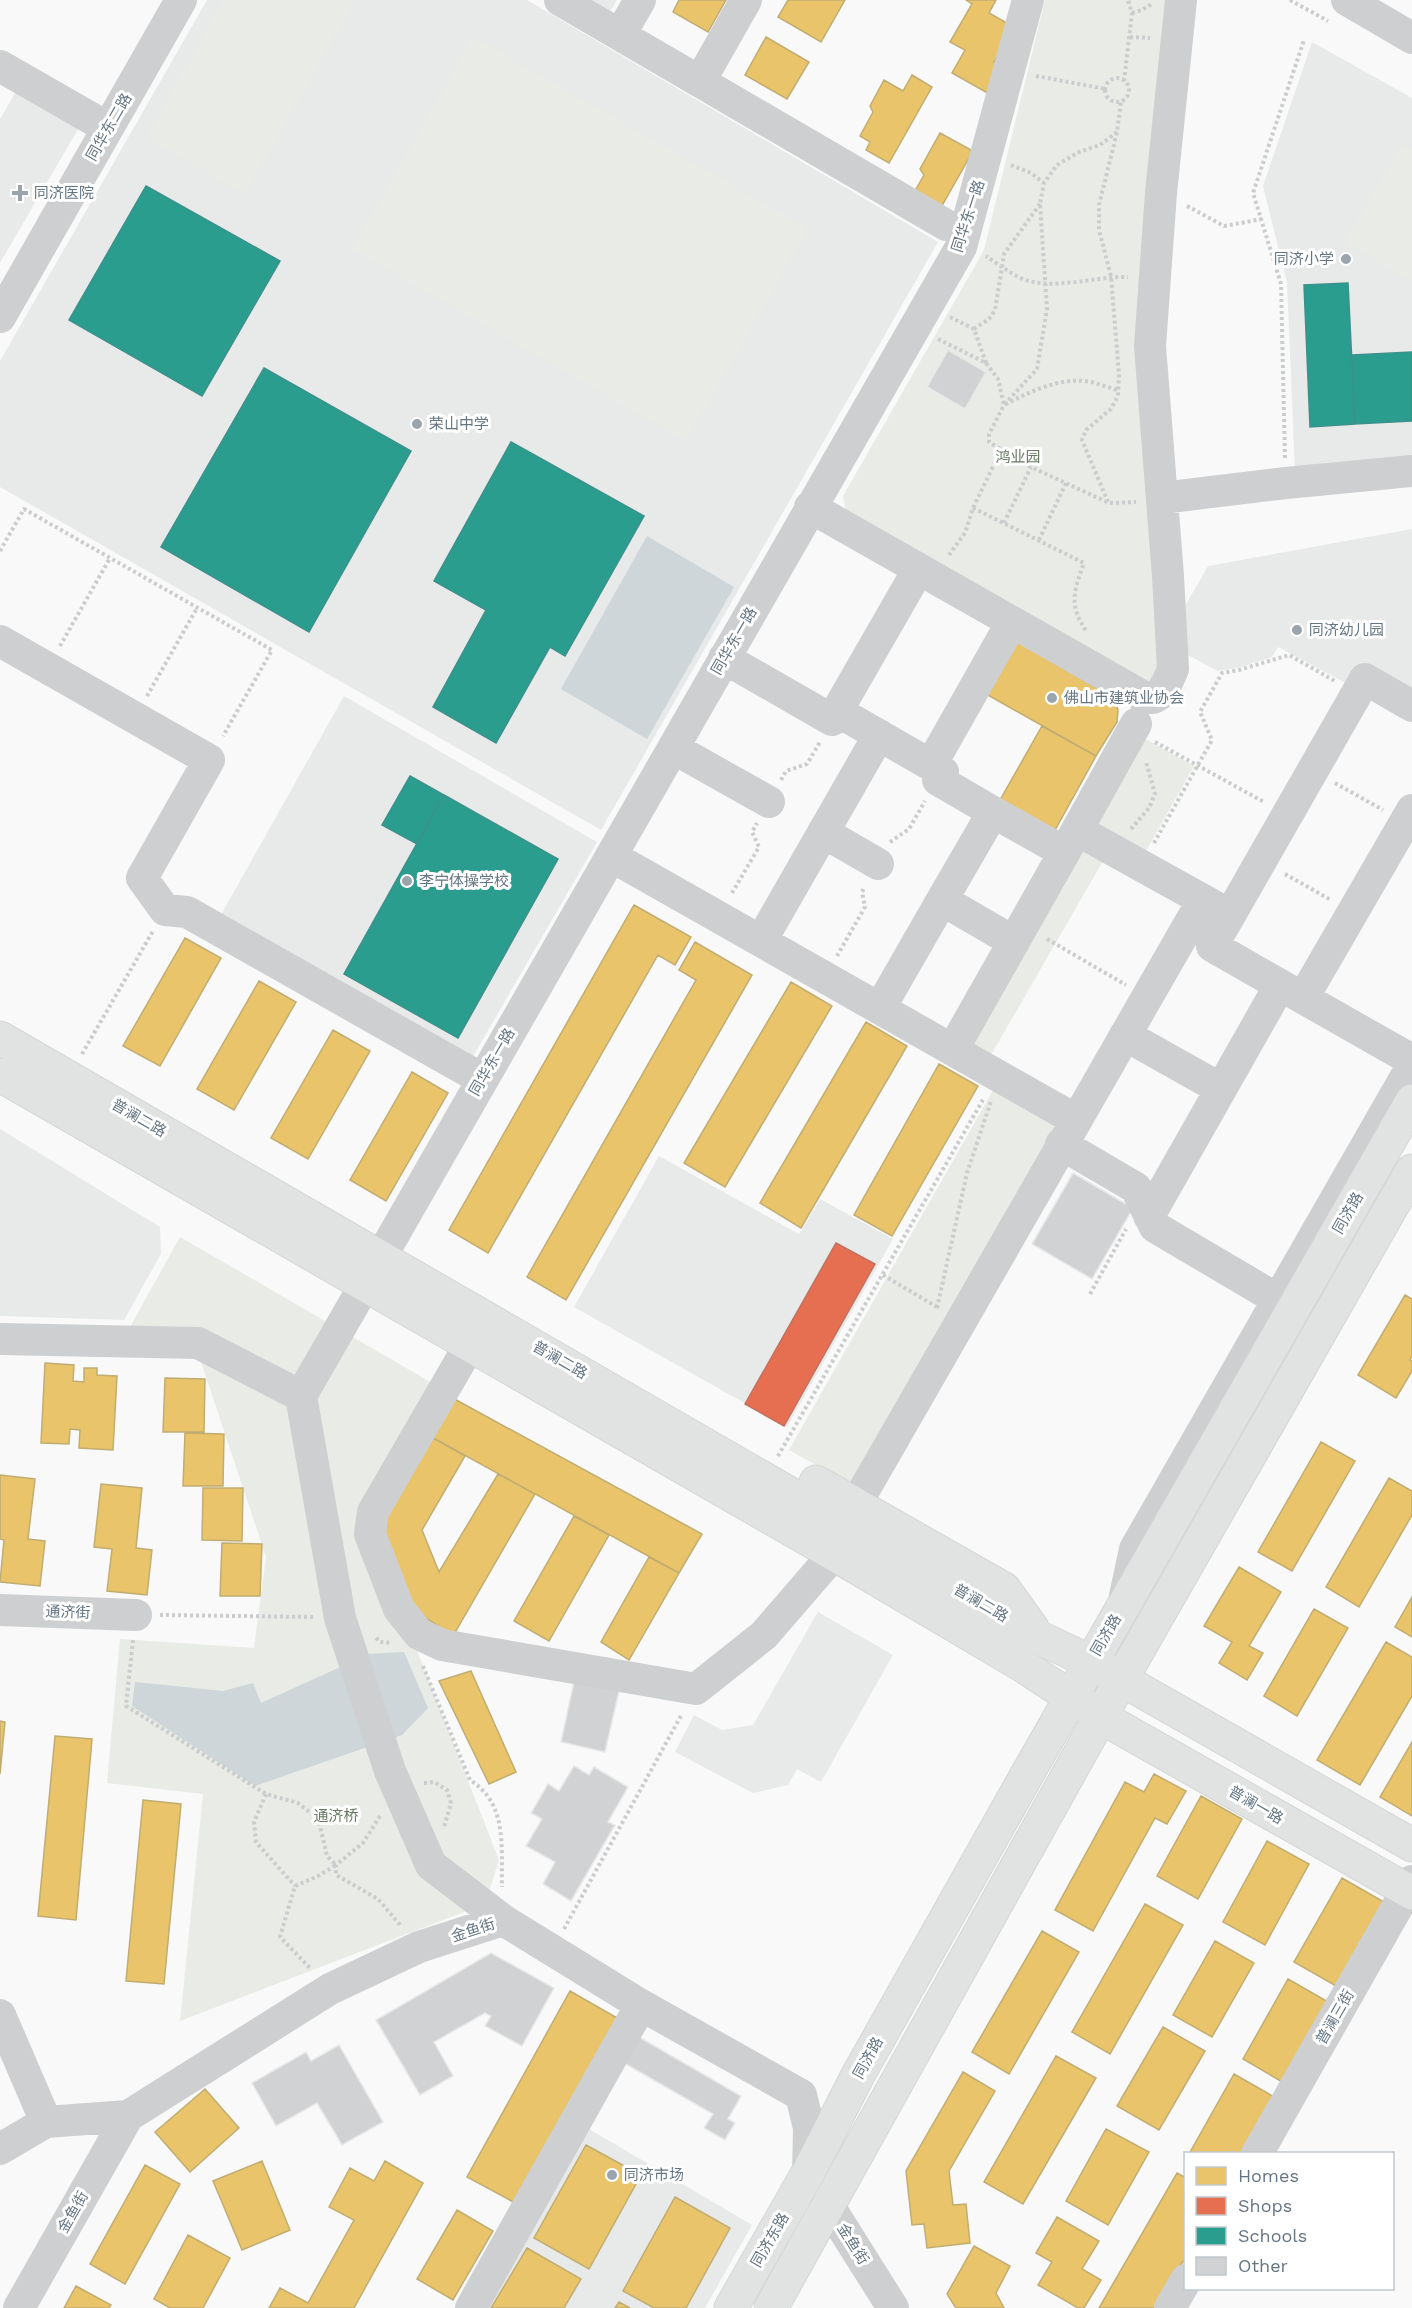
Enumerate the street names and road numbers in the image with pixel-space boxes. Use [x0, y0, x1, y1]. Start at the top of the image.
street label: 同华东二路 [82, 90, 136, 164]
street label: 同华东一路 [948, 178, 988, 254]
street label: 同华东一路 [707, 604, 761, 678]
street label: 同华东一路 [465, 1025, 519, 1099]
street label: 普澜二路 [109, 1095, 169, 1141]
street label: 同济路 [1329, 1189, 1367, 1237]
street label: 普澜二路 [530, 1337, 590, 1383]
street label: 普澜二路 [951, 1580, 1011, 1626]
street label: 通济街 [45, 1602, 91, 1622]
street label: 同济路 [1087, 1611, 1125, 1659]
street label: 普澜一路 [1226, 1782, 1286, 1828]
street label: 金鱼街 [449, 1914, 497, 1946]
street label: 普澜三街 [1312, 1987, 1358, 2047]
street label: 同济路 [849, 2034, 887, 2082]
street label: 金鱼街 [54, 2188, 92, 2236]
street label: 同济东路 [747, 2210, 793, 2270]
street label: 金鱼街 [833, 2220, 873, 2268]

